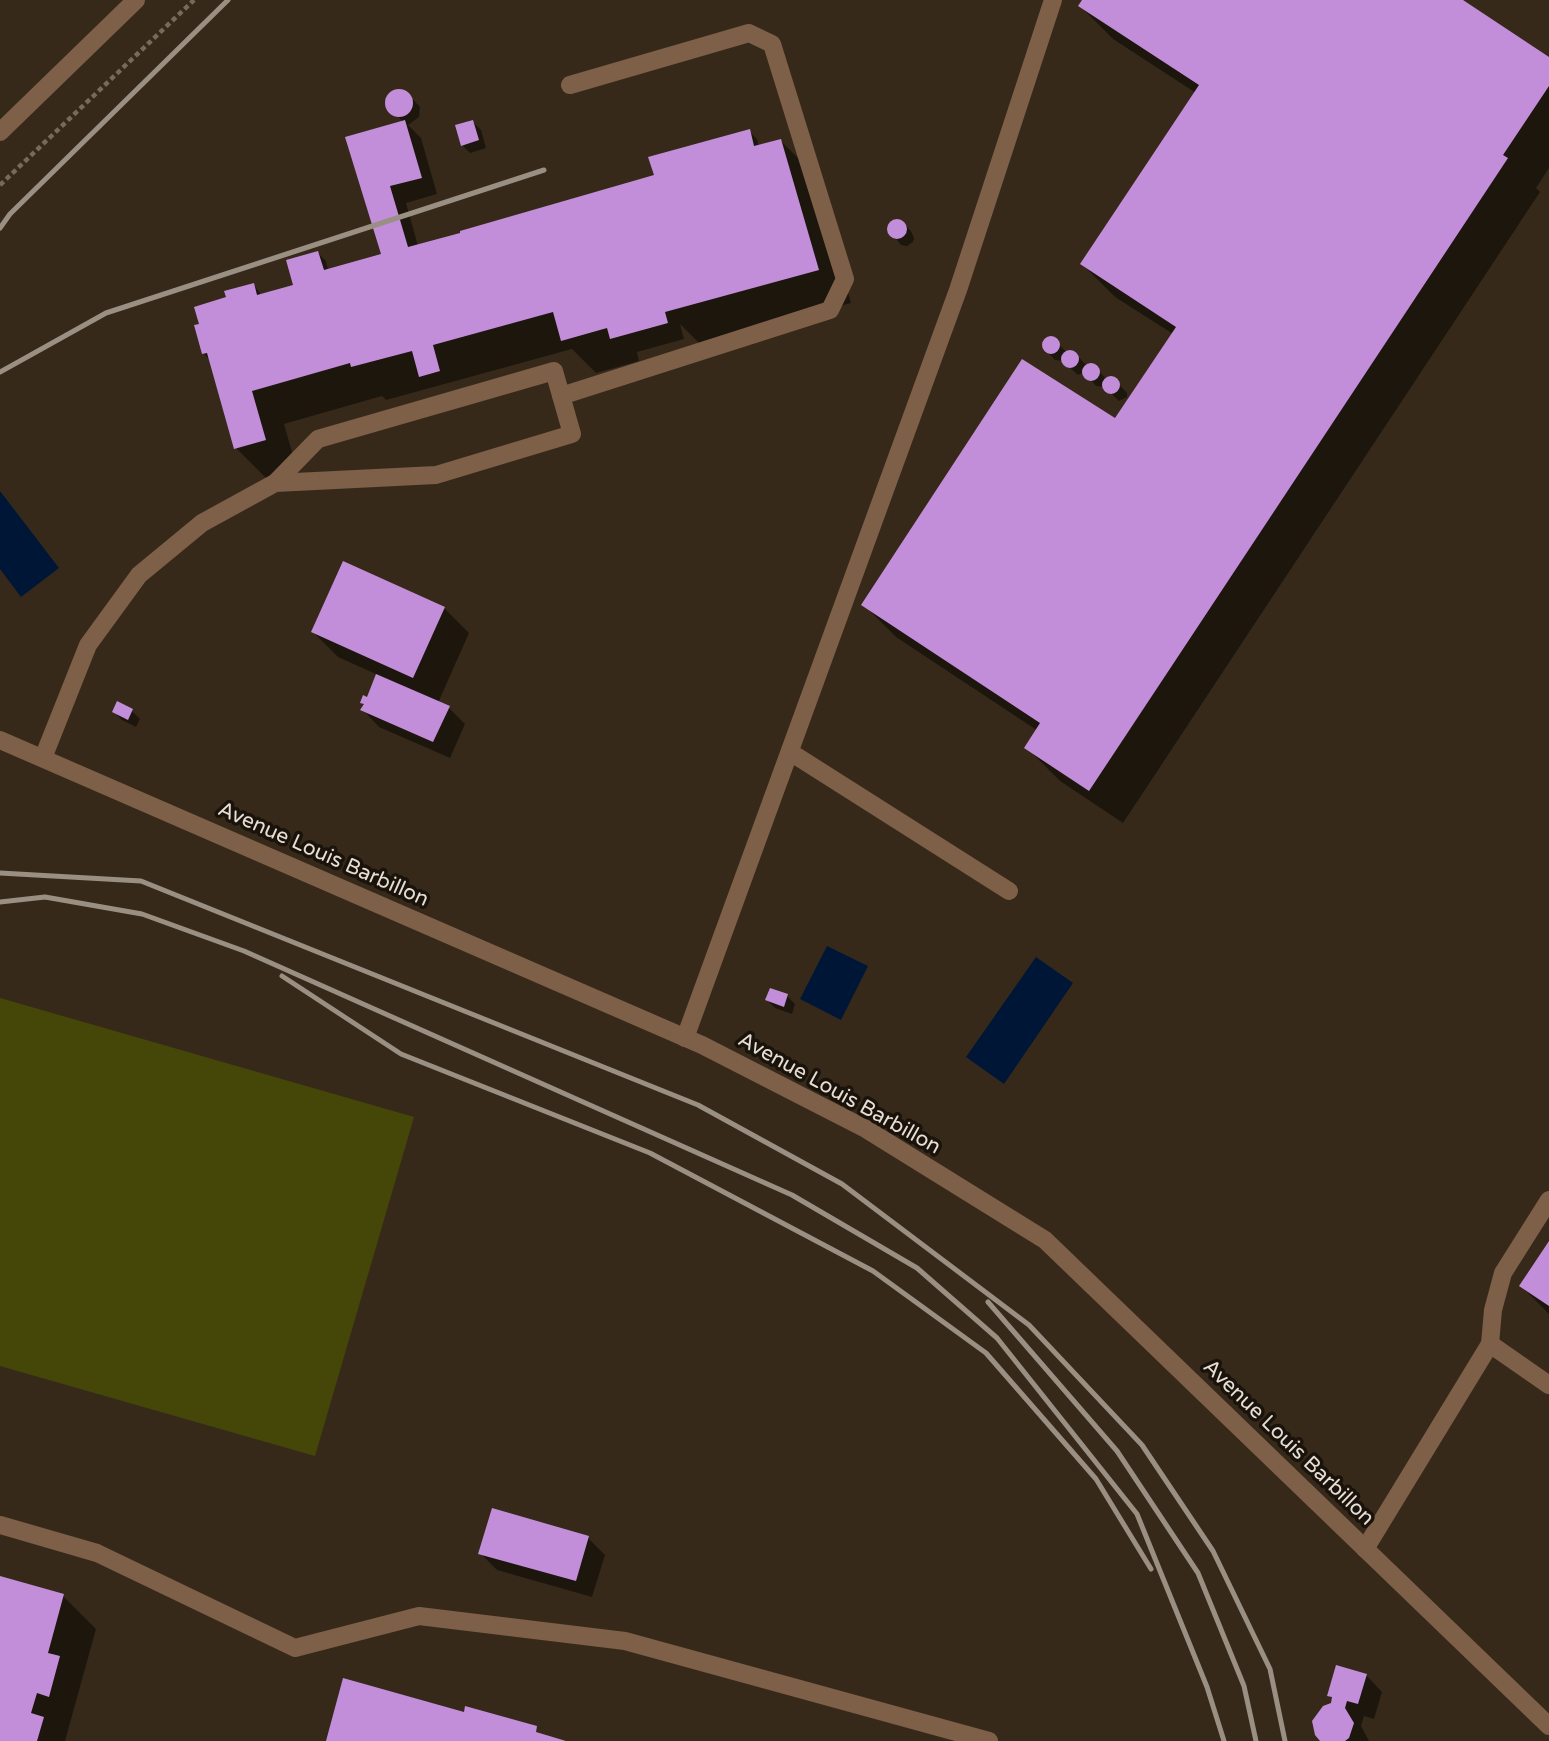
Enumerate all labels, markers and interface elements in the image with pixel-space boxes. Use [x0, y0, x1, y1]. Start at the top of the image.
street label: Avenue Louis Barbillon [214, 797, 432, 913]
street label: Avenue Louis Barbillon [733, 1028, 945, 1160]
street label: Avenue Louis Barbillon [1197, 1355, 1379, 1531]

